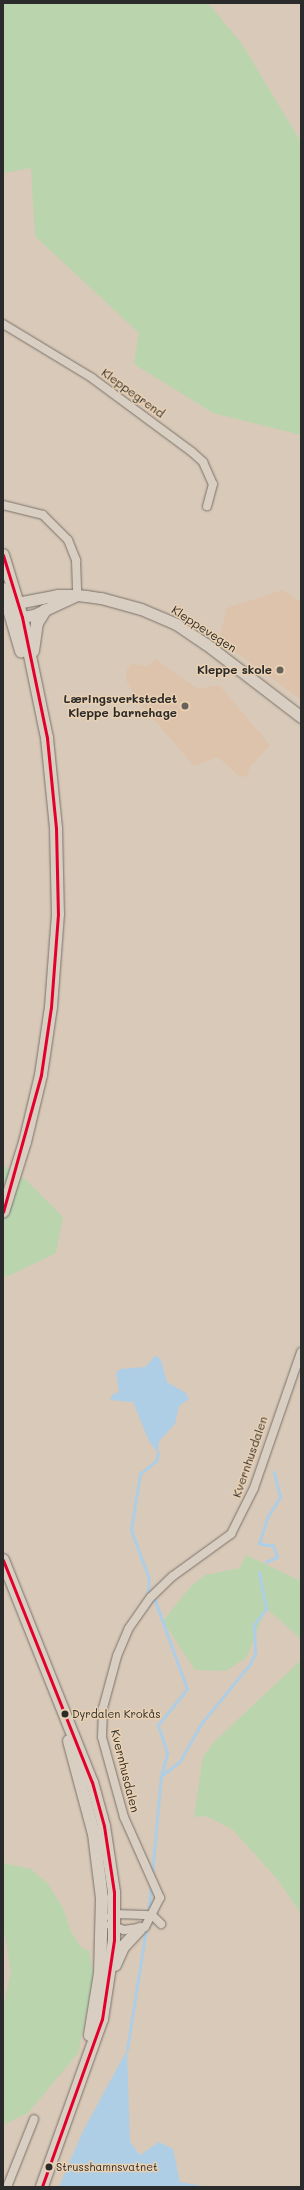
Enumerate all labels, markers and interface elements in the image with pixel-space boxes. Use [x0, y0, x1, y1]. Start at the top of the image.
street label: Kleppegrend [99, 365, 167, 421]
street label: Kleppevegen [169, 603, 239, 655]
place label: Kleppe skole [197, 663, 272, 677]
marker: Kleppe skole [275, 665, 285, 675]
place label: Læringsverkstedet Kleppe barnehage [63, 692, 177, 720]
marker: Læringsverkstedet Kleppe barnehage [180, 701, 190, 711]
street label: Kvernhusdalen [229, 1414, 271, 1500]
place label: Dyrdalen Krokås [72, 1707, 161, 1721]
marker: Dyrdalen Krokås [60, 1709, 70, 1719]
street label: Kvernhusdalen [108, 1728, 142, 1814]
place label: Strusshamnsvatnet [56, 2160, 158, 2174]
marker: Strusshamnsvatnet [44, 2162, 54, 2172]

